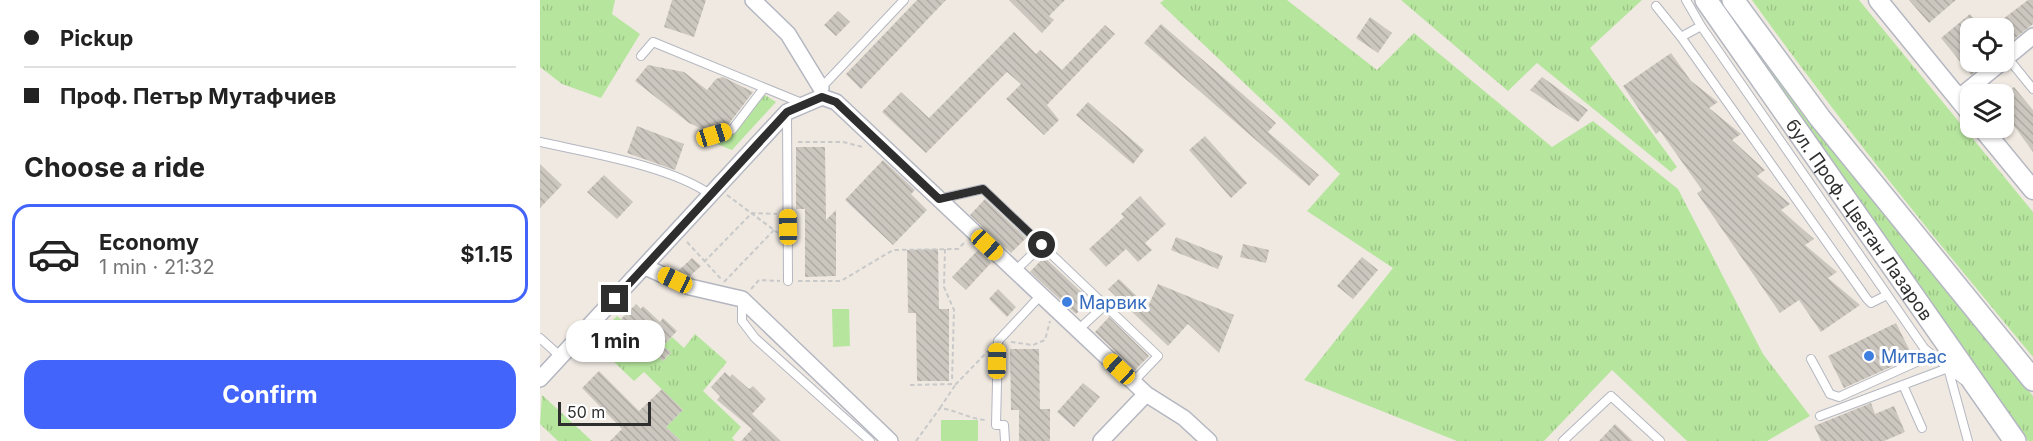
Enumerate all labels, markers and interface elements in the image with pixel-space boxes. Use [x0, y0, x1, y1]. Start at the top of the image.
map controls [1960, 18, 2014, 138]
button: locate [1960, 18, 2014, 72]
text: Pickup [60, 25, 134, 51]
text: Проф. Петър Мутафчиев [60, 83, 336, 109]
button: layers [1960, 84, 2014, 138]
street label: бул. Проф. Цветан Лазаров [1782, 115, 1938, 324]
car [694, 121, 734, 149]
text: Choose a ride [24, 151, 205, 184]
car [779, 209, 797, 245]
car [968, 226, 1006, 264]
icon: car [27, 227, 81, 281]
text: Economy [99, 229, 199, 255]
route start [1028, 231, 1055, 258]
text: $1.15 [460, 241, 513, 267]
text: 1 min · 21:32 [99, 255, 215, 279]
car [655, 264, 695, 296]
route end [601, 285, 628, 312]
place label: Марвик [1079, 292, 1147, 313]
marker: Марвик [1060, 295, 1074, 309]
callout: 1 min [566, 320, 664, 362]
text: 1 min [591, 329, 640, 353]
car [988, 343, 1006, 379]
place label: Митвас [1881, 346, 1947, 367]
marker: Митвас [1862, 349, 1876, 363]
car [1100, 350, 1138, 388]
button: Confirm [24, 360, 516, 429]
scale bar [558, 399, 651, 426]
text: 50 m [567, 402, 605, 422]

